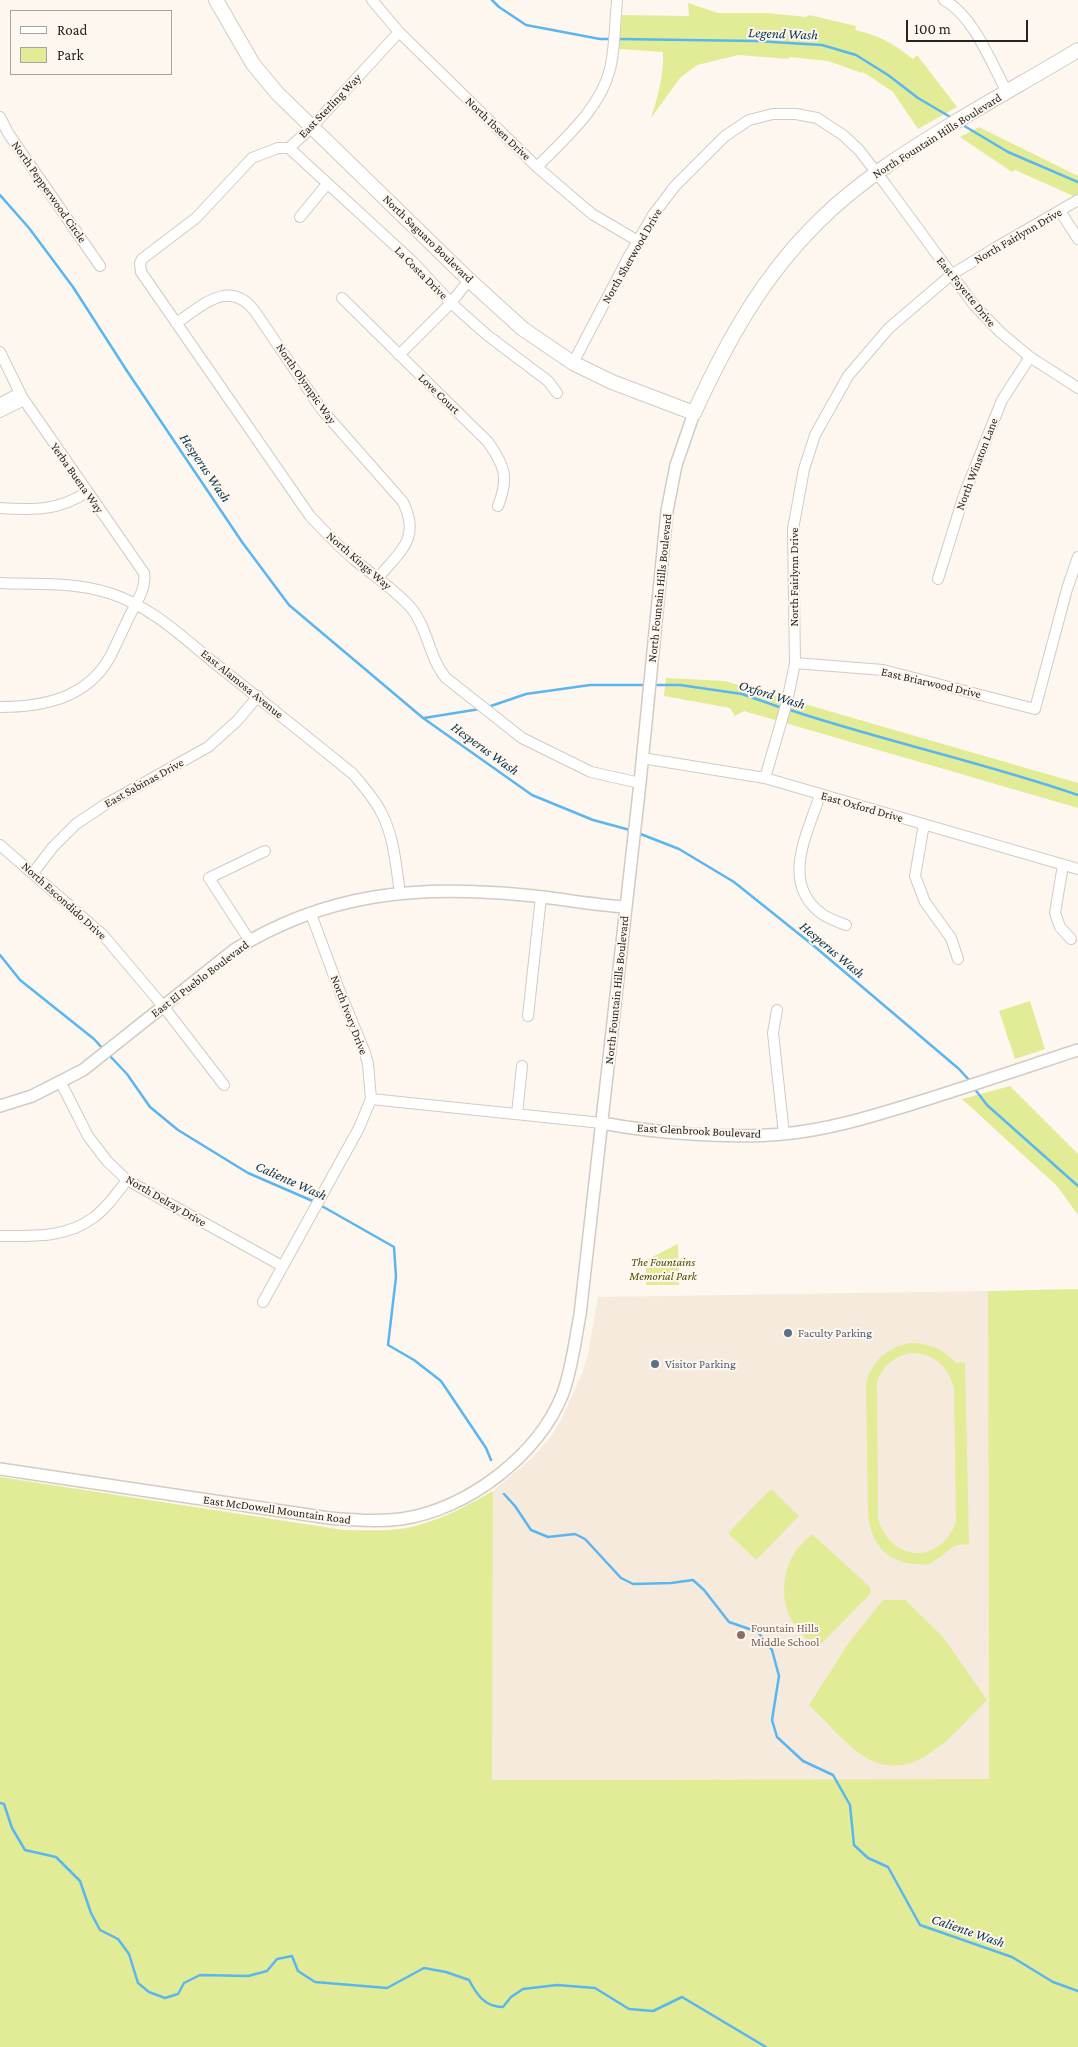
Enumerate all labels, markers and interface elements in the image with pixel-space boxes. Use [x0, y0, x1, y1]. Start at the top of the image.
legend [10, 10, 172, 75]
scale bar [908, 10, 1030, 42]
text: 100 m [914, 21, 951, 37]
text: Road [57, 22, 87, 38]
water label: Legend Wash [748, 24, 818, 44]
text: Park [57, 47, 84, 63]
street label: East Sterling Way [296, 71, 364, 141]
street label: North Fountain Hills Boulevard [870, 90, 1004, 182]
street label: North Ibsen Drive [462, 94, 534, 164]
street label: North Pepperwood Circle [8, 138, 90, 246]
street label: North Saguaro Boulevard [380, 192, 476, 286]
street label: North Fairlynn Drive [971, 205, 1065, 267]
street label: North Sherwood Drive [599, 206, 665, 306]
street label: La Costa Drive [391, 243, 451, 303]
street label: East Fayette Drive [933, 254, 999, 330]
street label: North Olympic Way [273, 341, 339, 427]
street label: Love Court [415, 371, 463, 417]
street label: North Winston Lane [953, 416, 1001, 512]
water label: Hesperus Wash [176, 430, 234, 506]
street label: Yerba Buena Way [47, 440, 107, 516]
street label: North Fountain Hills Boulevard [645, 513, 675, 663]
street label: North Fairlynn Drive [787, 527, 801, 627]
street label: North Kings Way [324, 529, 394, 593]
street label: East Alamosa Avenue [198, 646, 286, 722]
street label: East Briarwood Drive [880, 665, 982, 701]
water label: Oxford Wash [737, 677, 807, 713]
water label: Hesperus Wash [448, 719, 522, 779]
street label: East Sabinas Drive [102, 755, 186, 811]
street label: East Oxford Drive [819, 788, 905, 826]
street label: North Escondido Drive [19, 859, 109, 943]
street label: North Fountain Hills Boulevard [602, 915, 632, 1065]
water label: Hesperus Wash [796, 918, 868, 982]
street label: East El Pueblo Boulevard [148, 938, 252, 1020]
street label: North Ivory Drive [327, 973, 371, 1057]
street label: East Glenbrook Boulevard [637, 1121, 761, 1141]
water label: Caliente Wash [253, 1158, 329, 1204]
street label: North Delray Drive [123, 1172, 209, 1230]
park label: The Fountains Memorial Park [629, 1255, 697, 1283]
place label: Faculty Parking [798, 1326, 872, 1340]
marker: Faculty Parking [782, 1327, 794, 1339]
place label: Visitor Parking [665, 1357, 736, 1371]
marker: Visitor Parking [649, 1358, 661, 1370]
street label: East McDowell Mountain Road [202, 1493, 352, 1527]
place label: Fountain Hills Middle School [751, 1621, 819, 1649]
marker: Fountain Hills Middle School [735, 1629, 747, 1641]
water label: Caliente Wash [929, 1911, 1007, 1951]

